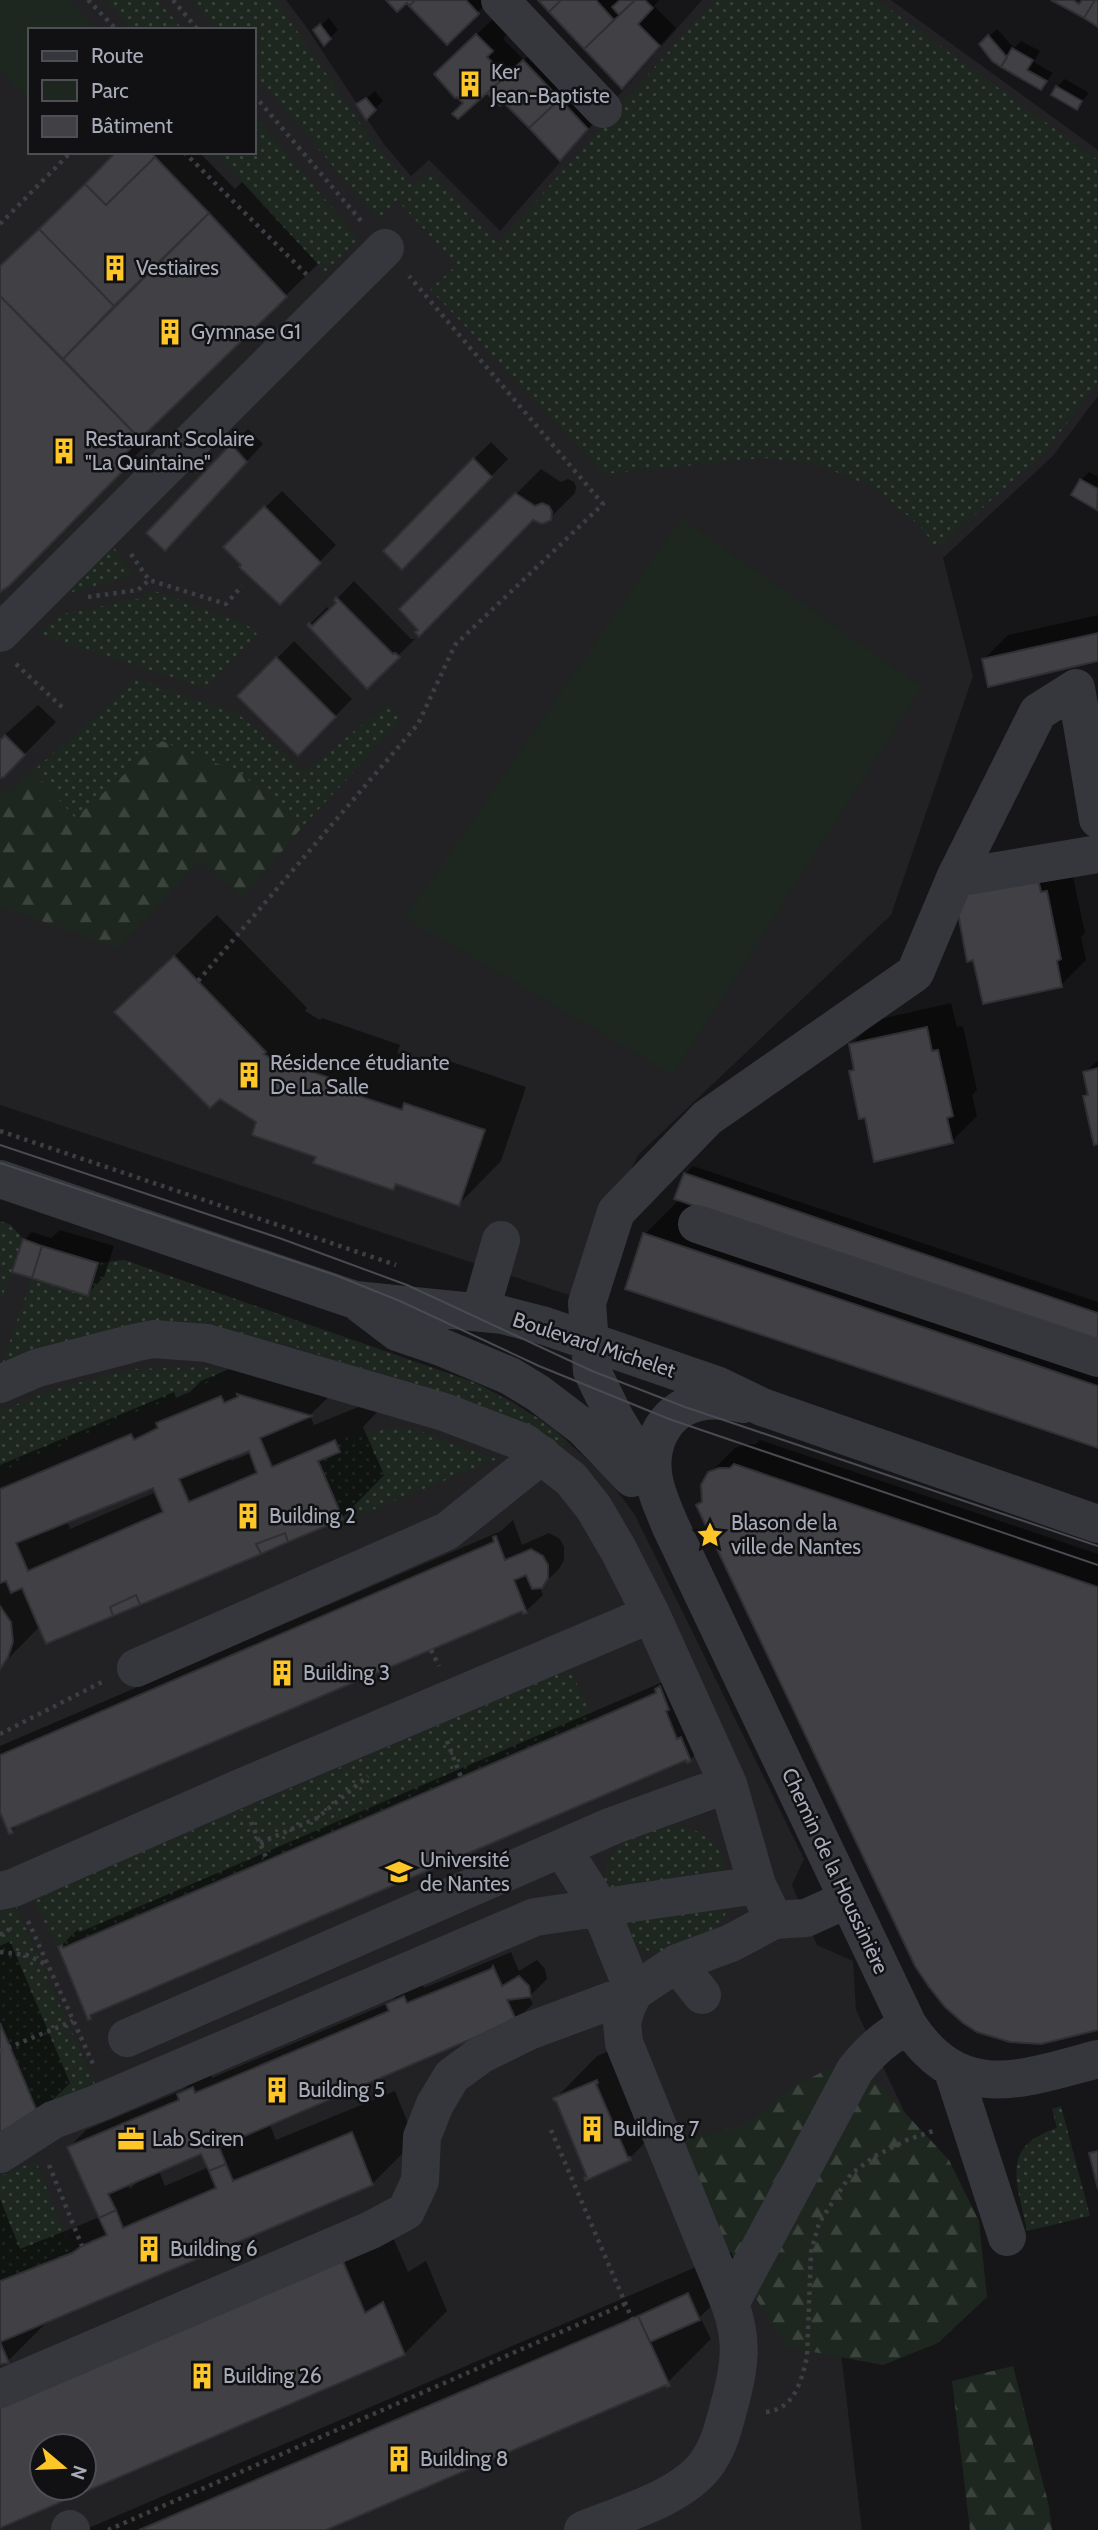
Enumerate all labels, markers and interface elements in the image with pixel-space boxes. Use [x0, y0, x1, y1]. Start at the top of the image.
legend [28, 28, 256, 154]
text: Route [91, 43, 144, 68]
place label: Ker Jean-Baptiste [490, 59, 610, 108]
building icon: Ker Jean-Baptiste [455, 69, 485, 99]
text: Parc [91, 78, 129, 103]
text: Bâtiment [91, 113, 173, 138]
building icon: Vestiaires [100, 253, 130, 283]
place label: Vestiaires [136, 255, 219, 280]
building icon: Gymnase G1 [155, 317, 185, 347]
place label: Gymnase G1 [191, 319, 301, 344]
place label: Restaurant Scolaire "La Quintaine" [85, 426, 255, 475]
building icon: Restaurant Scolaire "La Quintaine" [49, 436, 79, 466]
place label: Résidence étudiante De La Salle [270, 1050, 450, 1099]
building icon: Résidence étudiante De La Salle [234, 1060, 264, 1090]
street label: Boulevard Michelet [510, 1306, 679, 1383]
building icon: Building 2 [233, 1501, 263, 1531]
place label: Building 2 [269, 1503, 356, 1528]
place label: Blason de la ville de Nantes [731, 1510, 861, 1559]
place icon: Blason de la ville de Nantes [695, 1520, 725, 1550]
building icon: Building 3 [267, 1658, 297, 1688]
place label: Building 3 [303, 1660, 390, 1685]
street label: Chemin de la Houssinière [777, 1764, 894, 1978]
place label: Université de Nantes [420, 1847, 510, 1896]
school or university icon: Université de Nantes [384, 1857, 414, 1887]
building icon: Building 5 [262, 2075, 292, 2105]
place label: Building 5 [298, 2077, 385, 2102]
building icon: Building 7 [577, 2114, 607, 2144]
place label: Building 7 [613, 2116, 700, 2141]
office icon: Lab Sciren [116, 2124, 146, 2154]
place label: Lab Sciren [152, 2126, 244, 2151]
building icon: Building 6 [134, 2234, 164, 2264]
place label: Building 6 [170, 2236, 258, 2261]
building icon: Building 26 [187, 2361, 217, 2391]
place label: Building 26 [223, 2363, 322, 2388]
north arrow [28, 2432, 98, 2502]
building icon: Building 8 [384, 2444, 414, 2474]
place label: Building 8 [420, 2446, 509, 2471]
text: N [66, 2462, 92, 2482]

